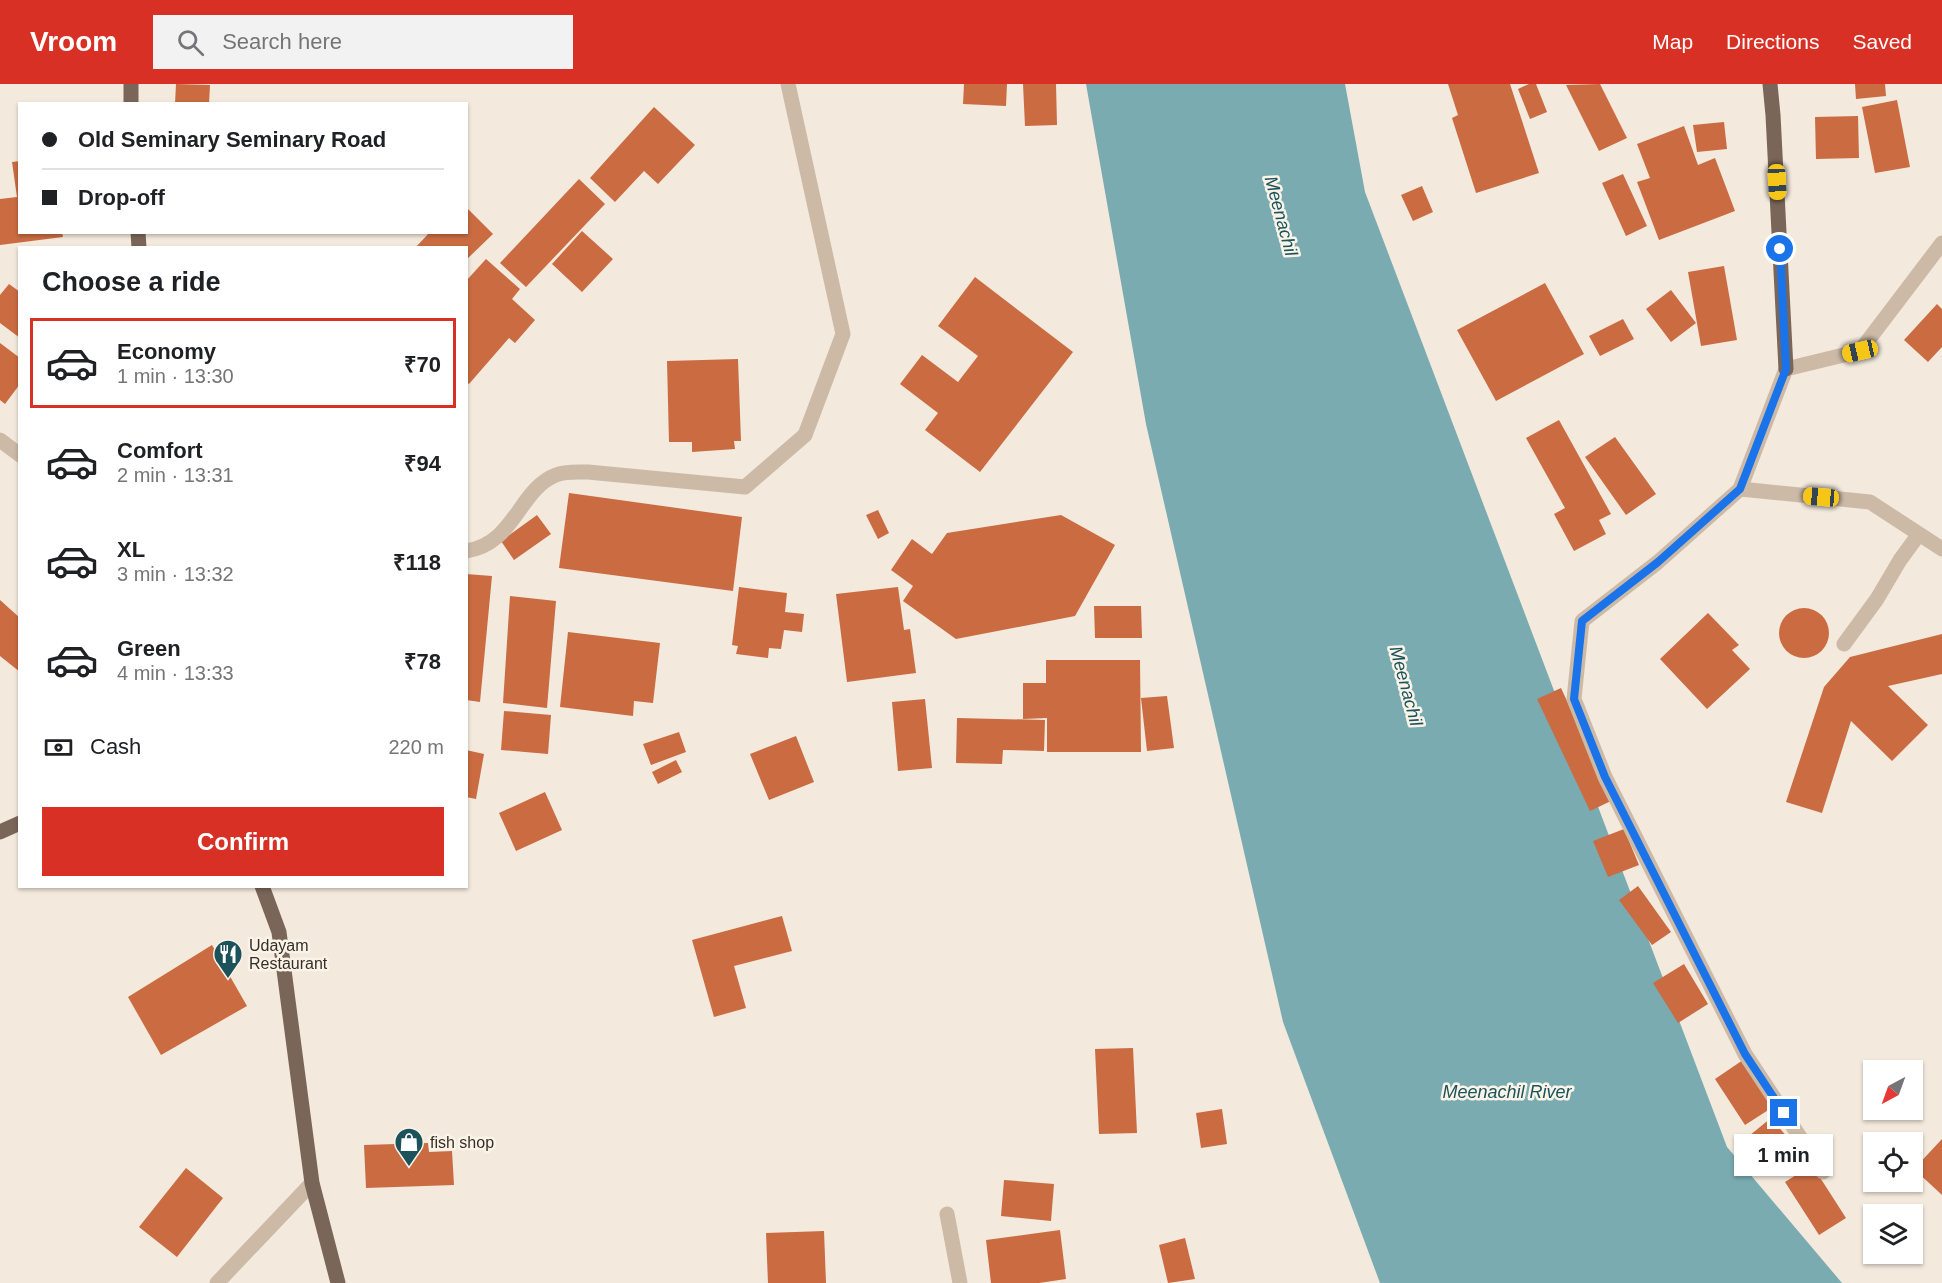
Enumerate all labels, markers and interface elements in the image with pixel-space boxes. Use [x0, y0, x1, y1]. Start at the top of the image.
search box [153, 15, 573, 69]
text: Vroom [30, 26, 117, 57]
icon: search [174, 26, 207, 59]
text: Search here [222, 29, 342, 54]
text: Map [1652, 30, 1693, 53]
text: Directions [1726, 30, 1819, 53]
text: Saved [1852, 30, 1912, 53]
text: Old Seminary Seminary Road [78, 127, 386, 152]
car [1767, 164, 1787, 200]
water label: Meenachil [1261, 174, 1302, 259]
text: Drop-off [78, 185, 165, 210]
route start [1766, 235, 1793, 262]
text: Choose a ride [42, 267, 221, 297]
icon: car [45, 336, 99, 390]
car [1840, 338, 1880, 364]
text: Economy [117, 339, 216, 364]
text: ₹70 [404, 352, 441, 377]
text: 1 min · 13:30 [117, 365, 234, 387]
icon: car [45, 435, 99, 489]
text: Comfort [117, 438, 203, 463]
text: ₹94 [404, 451, 441, 476]
text: 2 min · 13:31 [117, 464, 234, 486]
car [1802, 486, 1840, 508]
icon: car [45, 534, 99, 588]
text: XL [117, 537, 145, 562]
text: ₹118 [393, 550, 441, 575]
text: 3 min · 13:32 [117, 563, 234, 585]
icon: car [45, 633, 99, 687]
text: Green [117, 636, 181, 661]
water label: Meenachil [1386, 644, 1427, 729]
text: ₹78 [404, 649, 441, 674]
text: 4 min · 13:33 [117, 662, 234, 684]
icon: cash [42, 731, 75, 764]
text: Cash [90, 734, 141, 759]
text: 220 m [388, 736, 444, 758]
button: Confirm [42, 807, 444, 876]
place label: Udayam Restaurant [249, 937, 328, 972]
restaurant icon: Udayam Restaurant [212, 938, 244, 980]
north arrow [1863, 1060, 1923, 1120]
map controls [1863, 1060, 1923, 1264]
water label: Meenachil River [1442, 1082, 1573, 1102]
route end [1770, 1099, 1797, 1126]
shop icon: fish shop [393, 1126, 425, 1168]
button: locate [1863, 1132, 1923, 1192]
place label: fish shop [430, 1134, 494, 1151]
callout: 1 min [1734, 1134, 1834, 1176]
text: 1 min [1757, 1144, 1810, 1166]
button: layers [1863, 1204, 1923, 1264]

